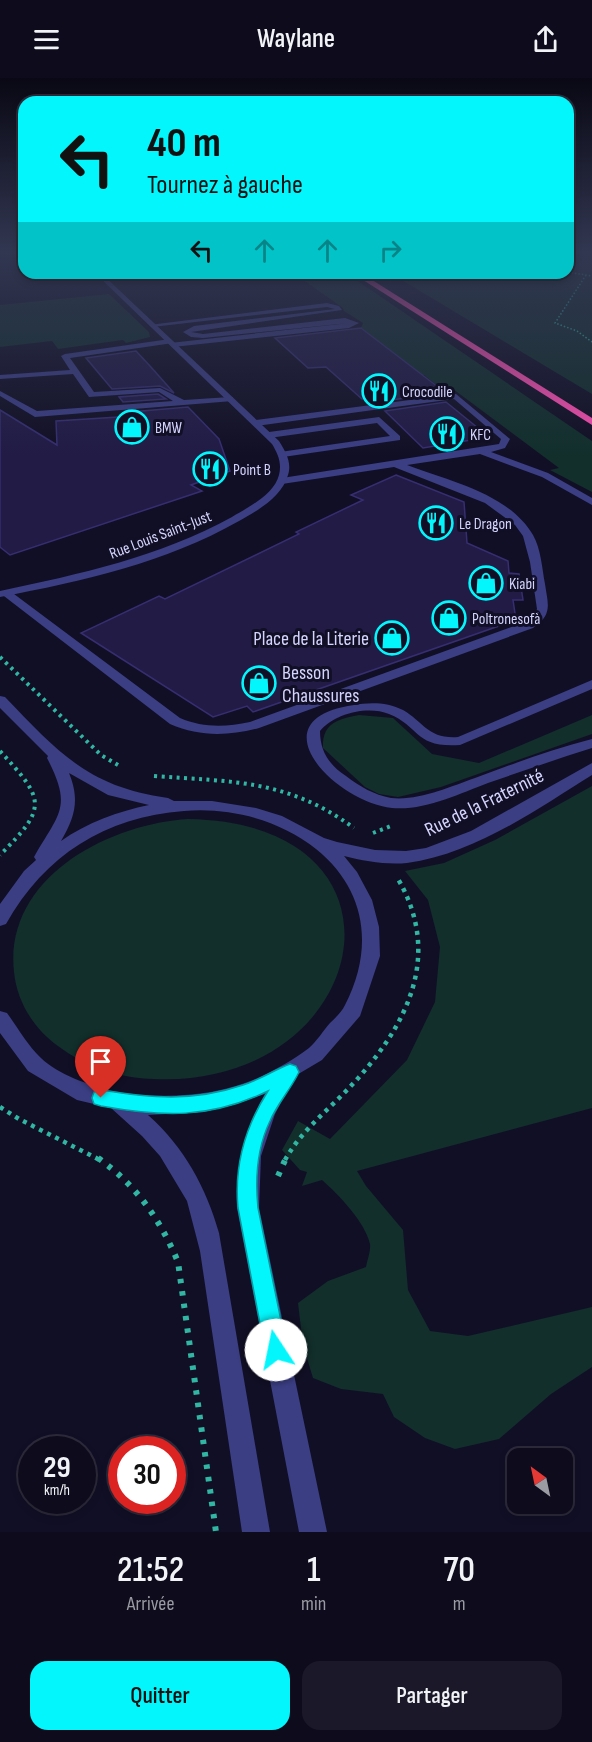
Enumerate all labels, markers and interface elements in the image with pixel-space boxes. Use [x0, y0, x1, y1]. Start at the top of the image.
icon: menu [30, 23, 63, 56]
text: Waylane [257, 23, 335, 55]
icon: share [529, 23, 562, 56]
text: 40 m [147, 118, 221, 169]
icon: left [48, 120, 126, 198]
text: Tournez à gauche [147, 169, 303, 201]
icon: left [185, 234, 218, 267]
icon: ahead [248, 234, 281, 267]
icon: ahead [311, 234, 344, 267]
icon: right [374, 234, 407, 267]
restaurant icon: Crocodile [361, 373, 397, 409]
place label: Crocodile [402, 383, 453, 402]
shop icon: BMW [114, 409, 150, 445]
restaurant icon: KFC [429, 416, 465, 452]
place label: BMW [155, 419, 183, 438]
place label: KFC [470, 426, 491, 445]
restaurant icon: Point B [192, 451, 228, 487]
place label: Point B [233, 461, 271, 480]
restaurant icon: Le Dragon [418, 505, 454, 541]
street label: Rue Louis Saint-Just [107, 507, 214, 564]
place label: Le Dragon [459, 515, 512, 534]
shop icon: Kiabi [468, 565, 504, 601]
place label: Kiabi [509, 575, 535, 594]
shop icon: Poltronesofà [431, 600, 467, 636]
place label: Poltronesofà [472, 610, 540, 629]
shop icon: Place de la Literie [374, 620, 410, 656]
place label: Place de la Literie [253, 627, 369, 651]
place label: Besson Chaussures [282, 661, 359, 708]
shop icon: Besson Chaussures [241, 665, 277, 701]
street label: Rue de la Fraternité [421, 764, 548, 842]
pin [75, 1036, 126, 1098]
icon: arrive [84, 1045, 117, 1078]
position arrow [244, 1318, 308, 1382]
speed limit sign: 30 [108, 1436, 186, 1514]
north arrow [507, 1448, 573, 1514]
map controls [507, 1448, 573, 1514]
text: 29 [43, 1450, 71, 1486]
text: km/h [44, 1481, 70, 1500]
text: 21:52 [117, 1549, 184, 1592]
text: 1 [307, 1549, 320, 1592]
text: 70 [443, 1549, 475, 1592]
text: Arrivée [127, 1592, 174, 1616]
text: min [301, 1592, 326, 1616]
text: m [453, 1592, 466, 1616]
button: Quitter [30, 1661, 290, 1730]
button: Partager [302, 1661, 562, 1730]

